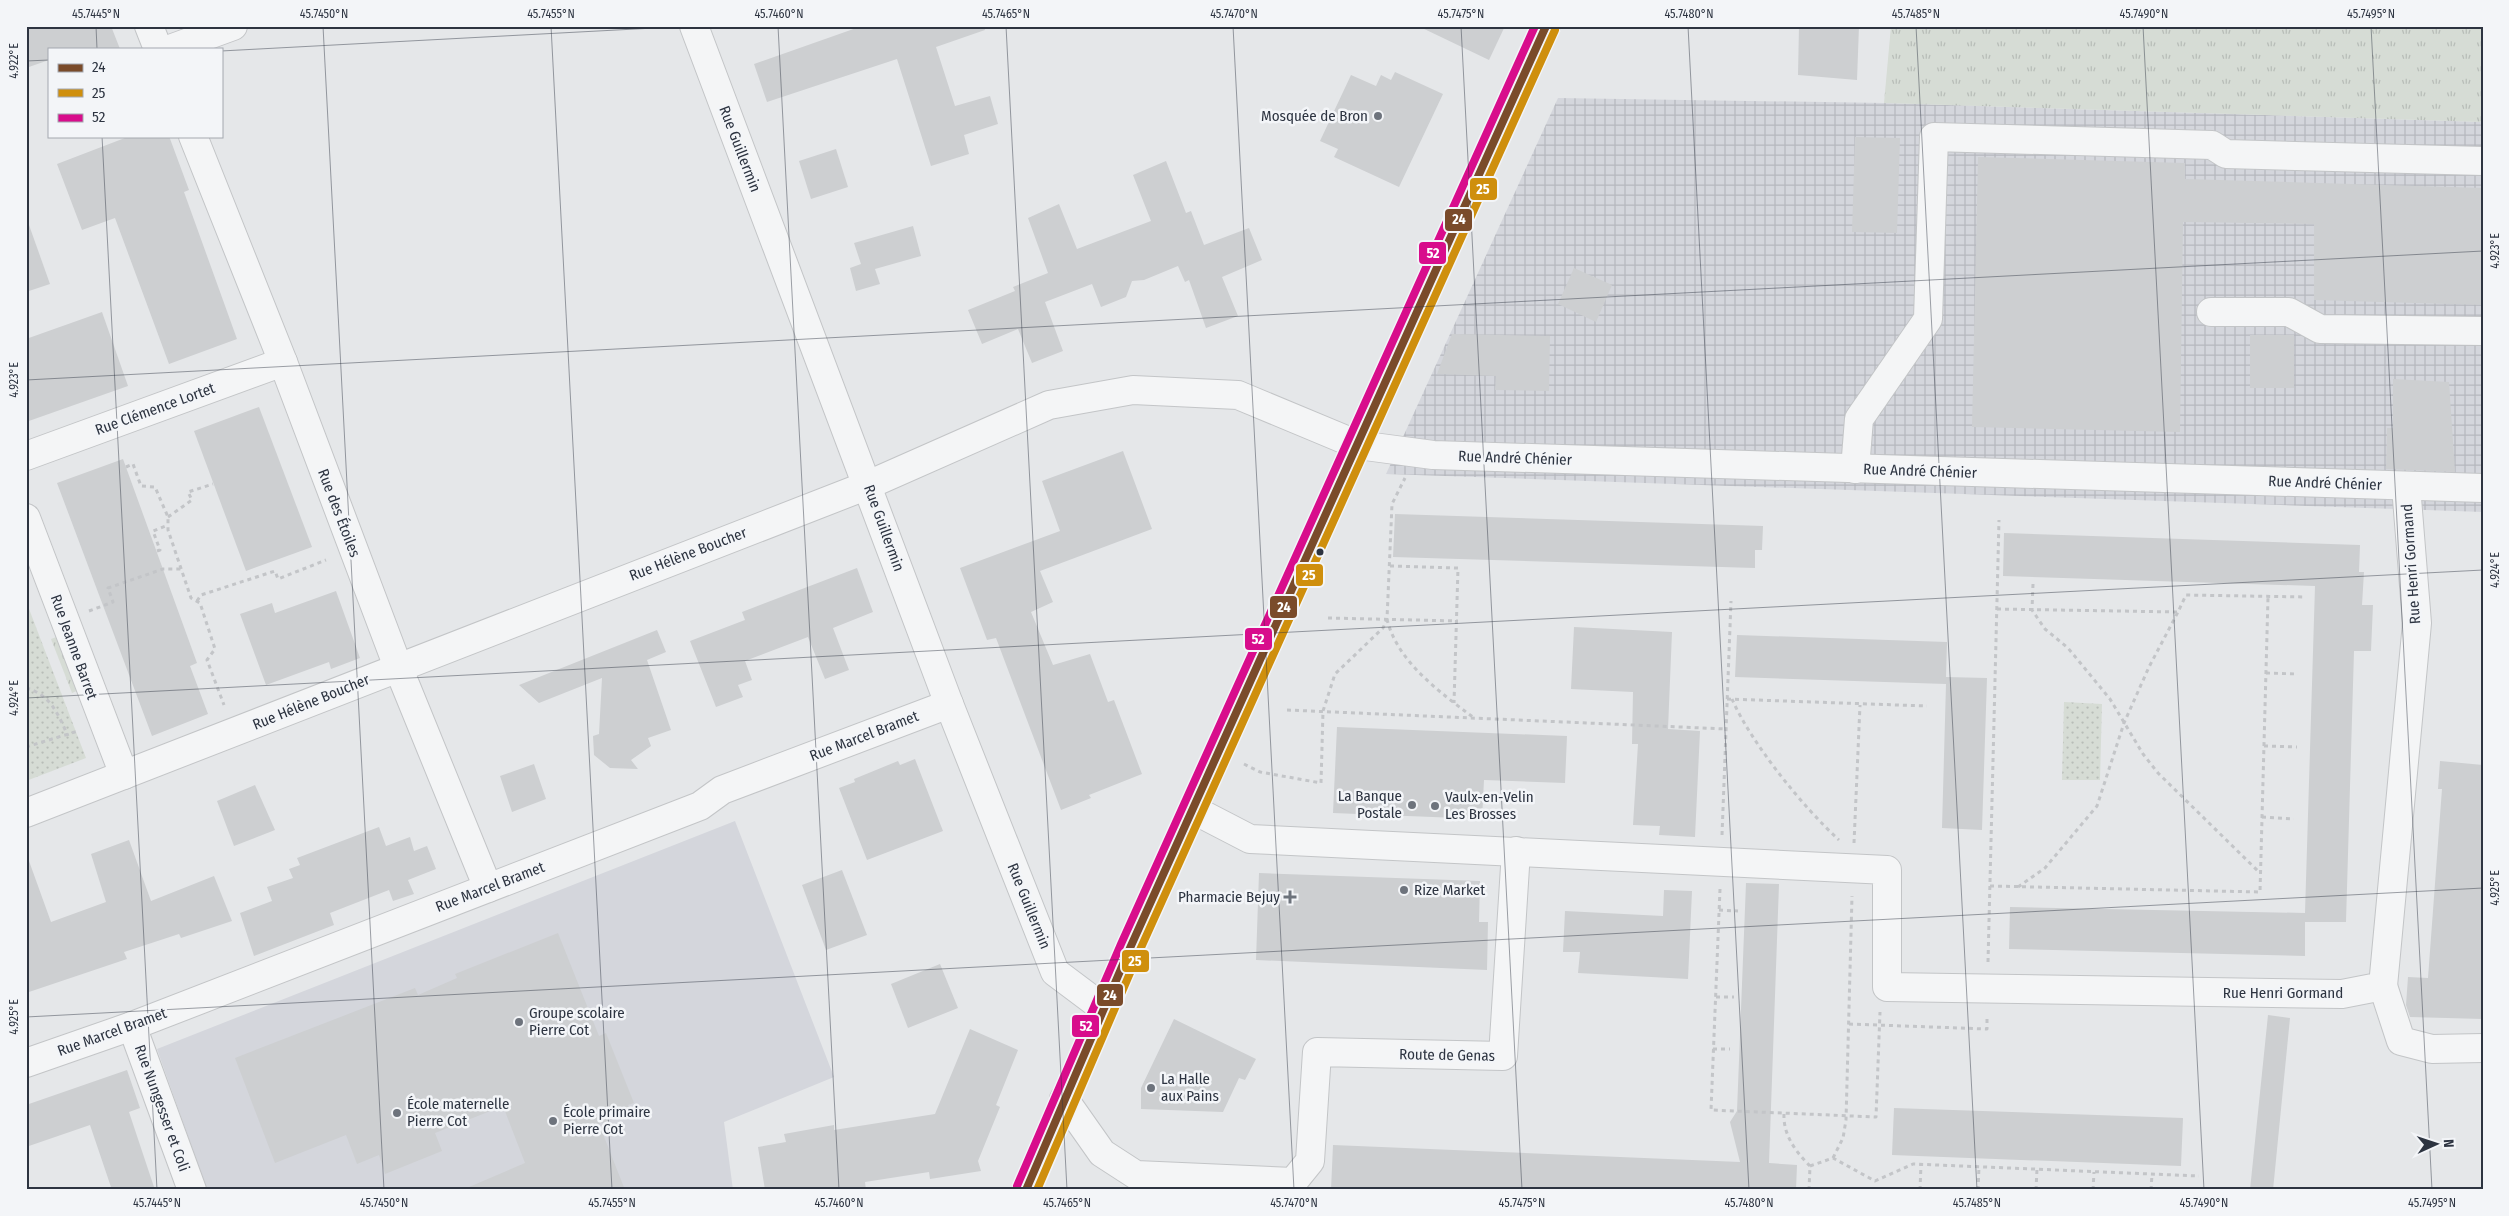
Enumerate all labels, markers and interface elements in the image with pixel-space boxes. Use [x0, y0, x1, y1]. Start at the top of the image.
text: 45.7445°N [72, 7, 120, 21]
text: 45.7450°N [300, 7, 348, 21]
text: 45.7455°N [527, 7, 575, 21]
text: 45.7460°N [754, 7, 804, 21]
text: 45.7465°N [982, 7, 1030, 21]
text: 45.7470°N [1210, 7, 1258, 21]
text: 45.7475°N [1438, 7, 1484, 21]
text: 45.7480°N [1664, 7, 1714, 21]
text: 45.7485°N [1892, 7, 1940, 21]
text: 45.7490°N [2120, 7, 2168, 21]
text: 45.7495°N [2347, 7, 2395, 21]
text: 4.922°E [7, 43, 21, 79]
legend [48, 48, 222, 138]
text: 24 [92, 58, 106, 76]
text: 25 [92, 84, 106, 102]
street label: Rue Guillermin [715, 103, 765, 195]
place label: Mosquée de Bron [1261, 107, 1368, 125]
text: 52 [92, 108, 106, 126]
marker: Mosquée de Bron [1372, 110, 1384, 122]
line badge: 25 [1469, 177, 1498, 201]
text: 25 [1475, 181, 1490, 198]
line badge: 24 [1444, 208, 1473, 232]
text: 24 [1451, 211, 1466, 228]
text: 4.923°E [2488, 233, 2502, 269]
line badge: 52 [1418, 241, 1447, 265]
text: 52 [1426, 245, 1440, 262]
text: 4.923°E [7, 362, 21, 398]
street label: Rue Clémence Lortet [93, 379, 217, 439]
street label: Rue André Chénier [1458, 447, 1573, 469]
street label: Rue André Chénier [1863, 460, 1978, 482]
street label: Rue des Étoiles [314, 466, 364, 560]
street label: Rue André Chénier [2268, 472, 2383, 494]
street label: Rue Guillermin [860, 482, 908, 574]
street label: Rue Henri Gormand [2398, 503, 2424, 625]
street label: Rue Hélène Boucher [627, 523, 750, 585]
unlabelled marker [1315, 547, 1325, 557]
text: 4.924°E [2488, 552, 2502, 588]
line badge: 25 [1295, 563, 1324, 587]
text: 25 [1301, 567, 1316, 584]
street label: Rue Jeanne Barret [47, 592, 101, 702]
line badge: 24 [1269, 595, 1298, 619]
text: 24 [1276, 599, 1291, 616]
line badge: 52 [1244, 627, 1273, 651]
text: 52 [1251, 631, 1265, 648]
street label: Rue Hélène Boucher [250, 670, 373, 734]
text: 4.924°E [7, 680, 21, 716]
street label: Rue Marcel Bramet [807, 707, 921, 765]
place label: La Banque Postale [1338, 787, 1402, 822]
place label: Vaulx-en-Velin Les Brosses [1445, 788, 1534, 823]
marker: La Banque Postale [1406, 799, 1418, 811]
marker: Vaulx-en-Velin Les Brosses [1429, 800, 1441, 812]
street label: Rue Marcel Bramet [433, 858, 547, 916]
street label: Rue Guillermin [1004, 860, 1054, 952]
text: 4.925°E [2488, 870, 2502, 906]
place label: Rize Market [1414, 881, 1485, 899]
marker: Rize Market [1398, 884, 1410, 896]
place label: Pharmacie Bejuy [1178, 888, 1280, 906]
marker: Pharmacie Bejuy [1284, 891, 1296, 903]
line badge: 25 [1121, 949, 1150, 973]
text: 25 [1127, 953, 1142, 970]
line badge: 24 [1096, 983, 1124, 1007]
street label: Rue Henri Gormand [2223, 984, 2343, 1002]
text: 24 [1102, 987, 1117, 1004]
text: 4.925°E [7, 999, 21, 1035]
street label: Rue Marcel Bramet [55, 1004, 169, 1060]
place label: Groupe scolaire Pierre Cot [529, 1004, 625, 1039]
line badge: 52 [1071, 1014, 1100, 1038]
marker: Groupe scolaire Pierre Cot [513, 1016, 525, 1028]
text: 52 [1079, 1018, 1093, 1035]
street label: Rue Nungesser et Coli [131, 1042, 193, 1174]
street label: Route de Genas [1399, 1045, 1495, 1065]
place label: La Halle aux Pains [1161, 1070, 1219, 1105]
marker: La Halle aux Pains [1145, 1082, 1157, 1094]
place label: École maternelle Pierre Cot [407, 1095, 509, 1130]
place label: École primaire Pierre Cot [563, 1103, 650, 1138]
marker: École maternelle Pierre Cot [391, 1107, 403, 1119]
marker: École primaire Pierre Cot [547, 1115, 559, 1127]
north arrow [2412, 1118, 2462, 1168]
text: N [2440, 1139, 2457, 1148]
text: 45.7445°N [133, 1196, 181, 1210]
text: 45.7450°N [360, 1196, 408, 1210]
text: 45.7455°N [588, 1196, 636, 1210]
text: 45.7460°N [814, 1196, 864, 1210]
text: 45.7465°N [1043, 1196, 1091, 1210]
text: 45.7470°N [1270, 1196, 1318, 1210]
text: 45.7475°N [1499, 1196, 1545, 1210]
text: 45.7480°N [1724, 1196, 1774, 1210]
text: 45.7485°N [1953, 1196, 2001, 1210]
text: 45.7490°N [2180, 1196, 2228, 1210]
text: 45.7495°N [2408, 1196, 2456, 1210]

